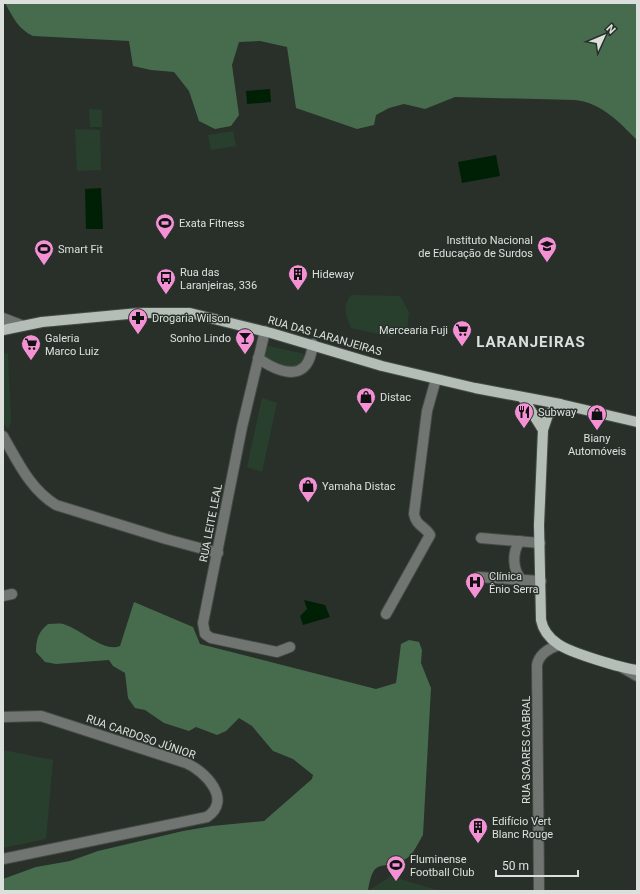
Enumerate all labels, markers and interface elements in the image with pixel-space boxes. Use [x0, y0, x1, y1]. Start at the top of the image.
north arrow [584, 16, 624, 56]
text: N [603, 22, 618, 37]
sports icon: Exata Fitness [154, 212, 176, 240]
place label: Exata Fitness [179, 217, 245, 230]
place label: Instituto Nacional de Educação de Surdos [418, 234, 533, 260]
school or university icon: Instituto Nacional de Educação de Surdos [536, 235, 558, 263]
sports icon: Smart Fit [33, 238, 55, 266]
place label: Smart Fit [58, 243, 103, 256]
building icon: Hideway [287, 263, 309, 291]
place label: Rua das Laranjeiras, 336 [180, 266, 257, 292]
bus stop icon: Rua das Laranjeiras, 336 [155, 267, 177, 295]
place label: Hideway [312, 268, 355, 281]
pharmacy icon: Drogaria Wilson [127, 307, 149, 335]
place label: Drogaria Wilson [152, 312, 230, 325]
street label: RUA DAS LARANJEIRAS [266, 313, 384, 359]
supermarket icon: Mercearia Fuji [451, 319, 473, 347]
place label: Mercearia Fuji [379, 324, 448, 337]
bar icon: Sonho Lindo [234, 327, 256, 355]
place label: Galeria Marco Luiz [45, 332, 99, 358]
place label: Sonho Lindo [170, 332, 231, 345]
supermarket icon: Galeria Marco Luiz [20, 333, 42, 361]
district label: LARANJEIRAS [476, 333, 586, 351]
shop icon: Distac [355, 386, 377, 414]
place label: Distac [380, 391, 411, 404]
restaurant icon: Subway [513, 401, 535, 429]
shop icon: Biany Automóveis [586, 403, 608, 431]
place label: Subway [538, 406, 577, 419]
place label: Biany Automóveis [568, 432, 626, 458]
shop icon: Yamaha Distac [297, 475, 319, 503]
place label: Yamaha Distac [322, 480, 396, 493]
street label: RUA LEITE LEAL [197, 483, 225, 563]
place label: Clínica Ênio Serra [489, 570, 539, 596]
hospital icon: Clínica Ênio Serra [464, 571, 486, 599]
street label: RUA SOARES CABRAL [520, 696, 533, 804]
street label: RUA CARDOSO JÚNIOR [85, 712, 198, 762]
place label: Edifício Vert Blanc Rouge [492, 815, 553, 841]
building icon: Edifício Vert Blanc Rouge [467, 816, 489, 844]
scale bar [496, 852, 578, 878]
place label: Fluminense Football Club [410, 853, 474, 879]
sports icon: Fluminense Football Club [385, 854, 407, 882]
text: 50 m [502, 859, 529, 873]

